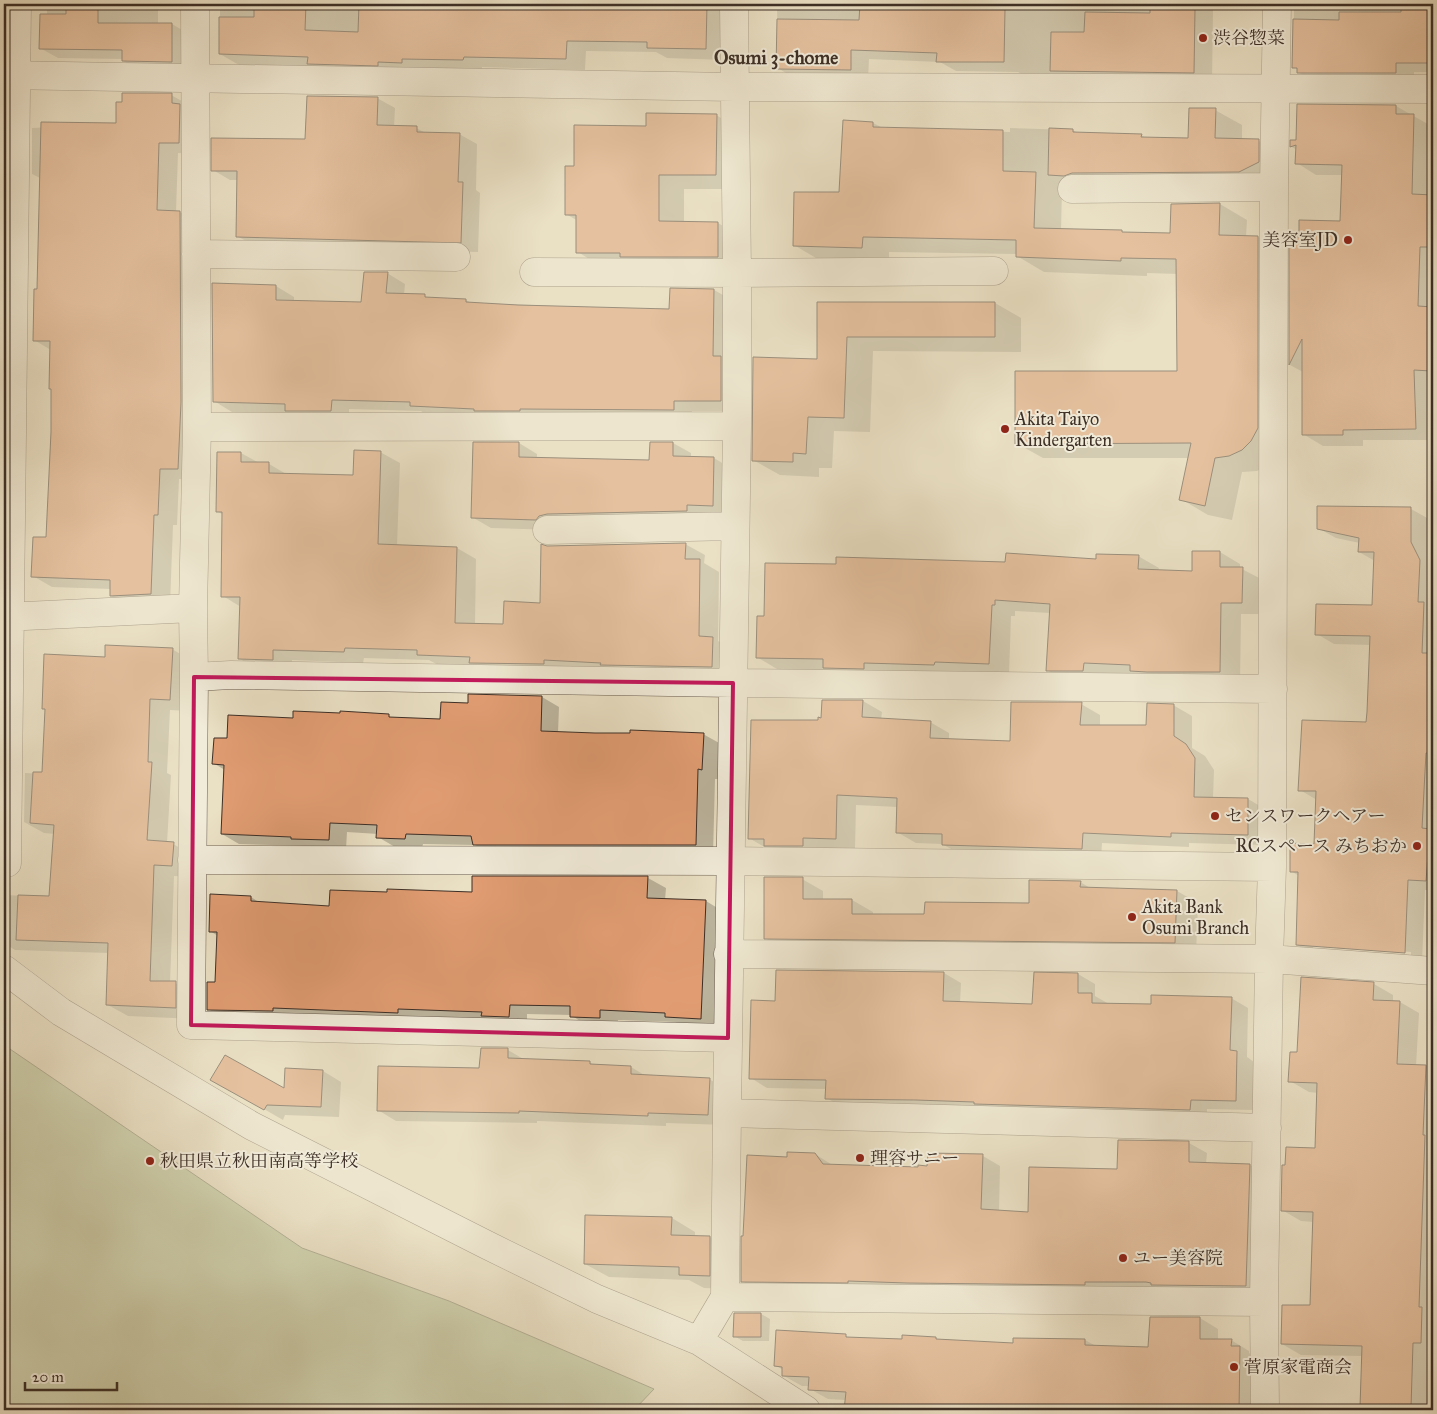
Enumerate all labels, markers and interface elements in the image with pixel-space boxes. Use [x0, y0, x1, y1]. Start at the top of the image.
place label: 渋谷惣菜 [1213, 27, 1285, 49]
marker: 渋谷惣菜 [1197, 32, 1209, 44]
district label: Osumi 3-chome [714, 46, 838, 70]
place label: 美容室JD [1263, 229, 1338, 252]
marker: 美容室JD [1342, 234, 1354, 246]
place label: Akita Taiyo Kindergarten [1014, 408, 1112, 452]
marker: Akita Taiyo Kindergarten [999, 423, 1011, 435]
place label: センスワークヘアー [1225, 805, 1385, 827]
marker: センスワークヘアー [1209, 810, 1221, 822]
place label: RCスペース みちおか [1235, 835, 1407, 857]
marker: RCスペース みちおか [1411, 840, 1423, 852]
place label: Akita Bank Osumi Branch [1141, 896, 1249, 939]
marker: Akita Bank Osumi Branch [1126, 911, 1138, 923]
place label: 理容サニー [870, 1147, 959, 1169]
place label: 秋田県立秋田南高等学校 [160, 1150, 358, 1172]
marker: 理容サニー [854, 1152, 866, 1164]
marker: 秋田県立秋田南高等学校 [144, 1155, 156, 1167]
place label: ユー美容院 [1133, 1247, 1223, 1269]
marker: ユー美容院 [1117, 1252, 1129, 1264]
place label: 菅原家電商会 [1244, 1356, 1352, 1378]
scale bar [25, 1359, 118, 1391]
marker: 菅原家電商会 [1228, 1361, 1240, 1373]
text: 20 m [32, 1368, 64, 1386]

